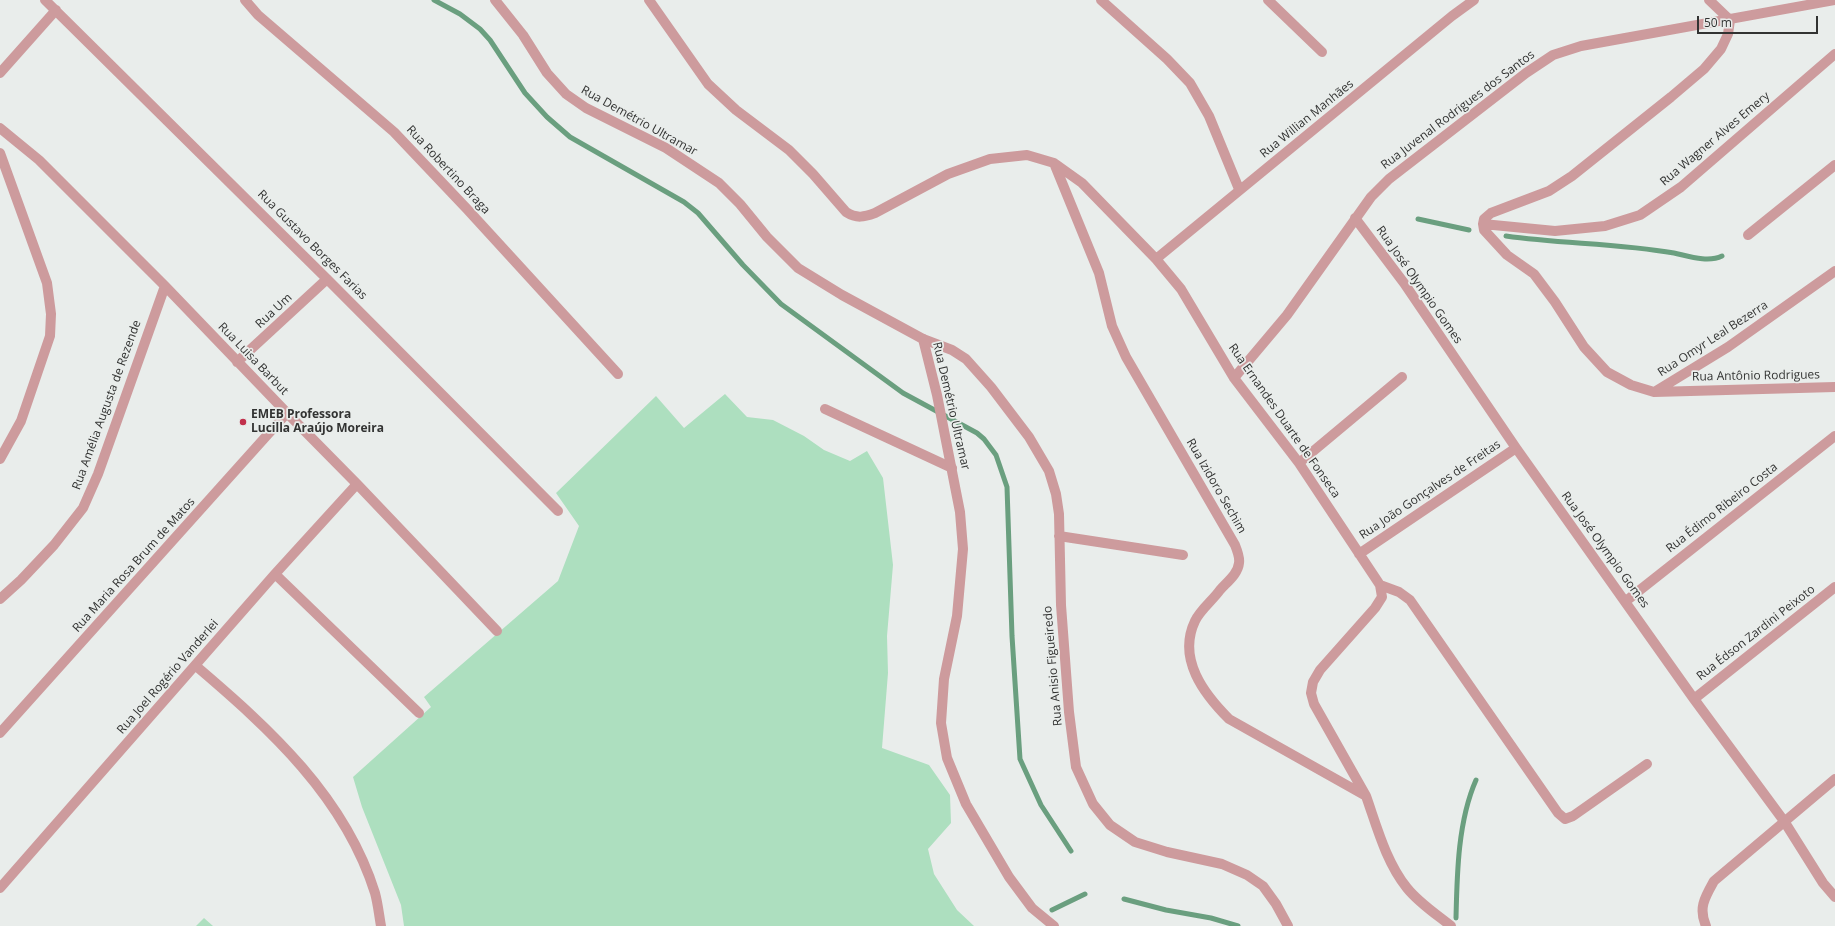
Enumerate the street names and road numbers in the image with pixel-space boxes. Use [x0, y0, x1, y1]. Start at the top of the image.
street label: Rua Juvenal Rodrigues dos Santos [1378, 47, 1538, 173]
street label: Rua Willian Manhães [1257, 77, 1357, 161]
street label: Rua Demétrio Ultramar [578, 83, 700, 159]
street label: Rua Wagner Alves Emery [1657, 89, 1773, 189]
street label: Rua Robertino Braga [403, 123, 493, 217]
street label: Rua Gustavo Borges Farias [254, 187, 370, 303]
street label: Rua José Olympio Gomes [1373, 223, 1465, 347]
street label: Rua Um [253, 291, 295, 331]
street label: Rua Omyr Leal Bezerra [1655, 298, 1771, 380]
street label: Rua Amélia Augusta de Rezende [70, 318, 144, 492]
street label: Rua Luisa Barbut [215, 320, 291, 398]
street label: Rua Demétrio Ultramar [929, 341, 973, 471]
street label: Rua Ernandes Duarte de Fonseca [1225, 341, 1343, 501]
street label: Rua Antônio Rodrigues [1692, 368, 1820, 384]
street label: Rua Izidoro Sechim [1183, 436, 1249, 536]
street label: Rua João Gonçalves de Freitas [1357, 437, 1503, 543]
street label: Rua Édimo Ribeiro Costa [1663, 460, 1781, 556]
street label: Rua José Olympio Gomes [1558, 489, 1652, 611]
street label: Rua Maria Rosa Brum de Matos [70, 495, 198, 635]
street label: Rua Édson Zardini Peixoto [1694, 582, 1818, 684]
street label: Rua Anisio Figueiredo [1041, 605, 1065, 727]
street label: Rua Joel Rogério Vanderlei [114, 617, 222, 737]

